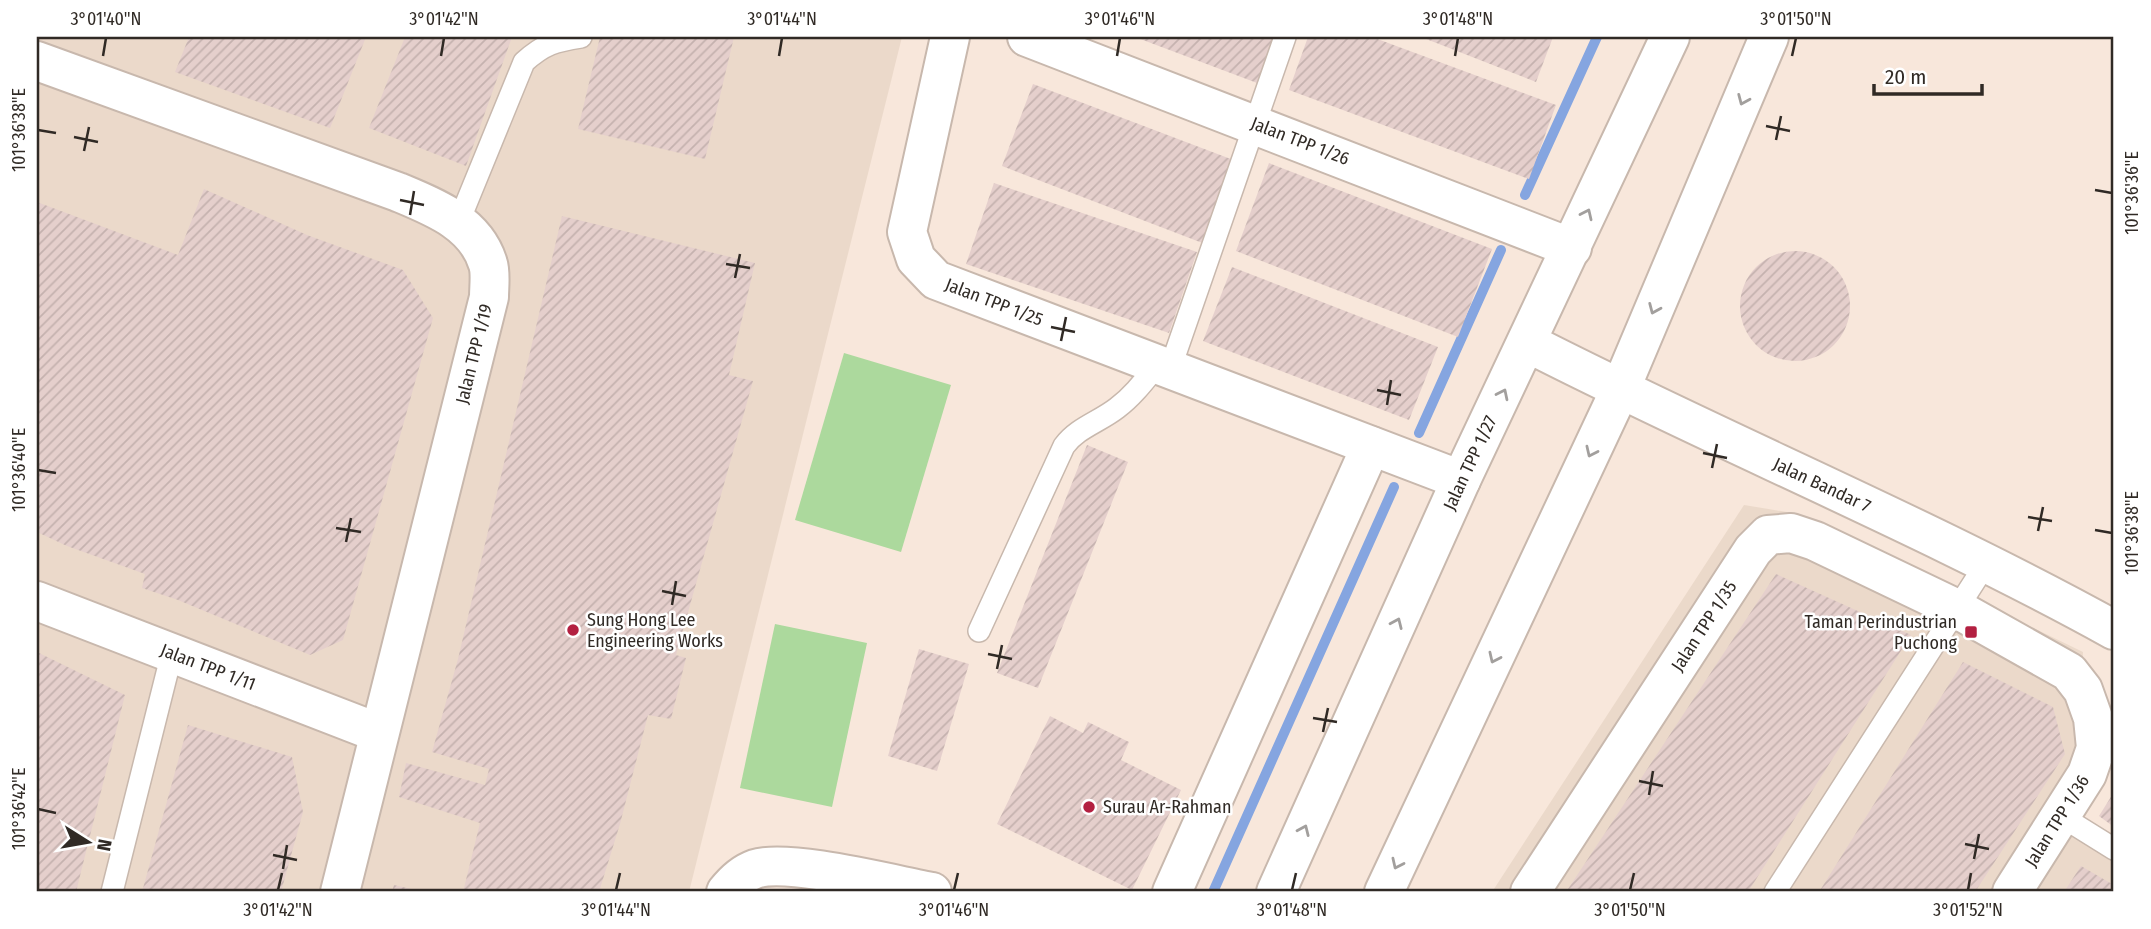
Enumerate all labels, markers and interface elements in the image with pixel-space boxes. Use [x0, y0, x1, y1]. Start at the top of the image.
text: 3°01'40"N [70, 8, 142, 30]
text: 3°01'42"N [409, 8, 479, 30]
text: 3°01'44"N [747, 8, 817, 30]
text: 3°01'46"N [1085, 8, 1155, 30]
text: 3°01'48"N [1423, 8, 1493, 30]
text: 3°01'50"N [1760, 8, 1832, 30]
scale bar [1874, 52, 1983, 96]
text: 20 m [1885, 64, 1926, 90]
text: 101°36'38"E [8, 88, 30, 172]
one-way arrow [1737, 93, 1751, 105]
street label: Jalan TPP 1/26 [1248, 112, 1352, 170]
text: 101°36'36"E [2121, 151, 2143, 235]
one-way arrow [1579, 209, 1593, 221]
street label: Jalan TPP 1/25 [942, 273, 1046, 331]
street label: Jalan TPP 1/19 [451, 302, 497, 406]
one-way arrow [1648, 302, 1662, 315]
one-way arrow [1495, 389, 1509, 401]
street label: Jalan TPP 1/27 [1438, 412, 1502, 514]
text: 101°36'40"E [8, 428, 30, 512]
one-way arrow [1585, 445, 1599, 457]
street label: Jalan Bandar 7 [1770, 453, 1874, 517]
text: 101°36'38"E [2121, 491, 2143, 575]
street label: Jalan TPP 1/35 [1667, 577, 1741, 675]
place label: Sung Hong Lee Engineering Works [587, 609, 723, 652]
place label: Taman Perindustrian Puchong [1805, 611, 1958, 654]
one-way arrow [1389, 617, 1403, 630]
marker: Sung Hong Lee Engineering Works [565, 622, 581, 638]
marker: Taman Perindustrian Puchong [1963, 624, 1979, 640]
street label: Jalan TPP 1/11 [157, 639, 259, 695]
one-way arrow [1488, 651, 1502, 663]
text: 101°36'42"E [8, 768, 30, 850]
street label: Jalan TPP 1/36 [2020, 771, 2094, 871]
place label: Surau Ar-Rahman [1103, 796, 1231, 818]
marker: Surau Ar-Rahman [1081, 799, 1097, 815]
north arrow [52, 806, 122, 876]
one-way arrow [1296, 825, 1310, 837]
text: N [92, 837, 117, 853]
one-way arrow [1392, 856, 1406, 869]
text: 3°01'42"N [243, 899, 313, 921]
text: 3°01'44"N [581, 899, 651, 921]
text: 3°01'46"N [919, 899, 989, 921]
text: 3°01'48"N [1257, 899, 1327, 921]
text: 3°01'50"N [1594, 899, 1666, 921]
text: 3°01'52"N [1933, 899, 2003, 921]

